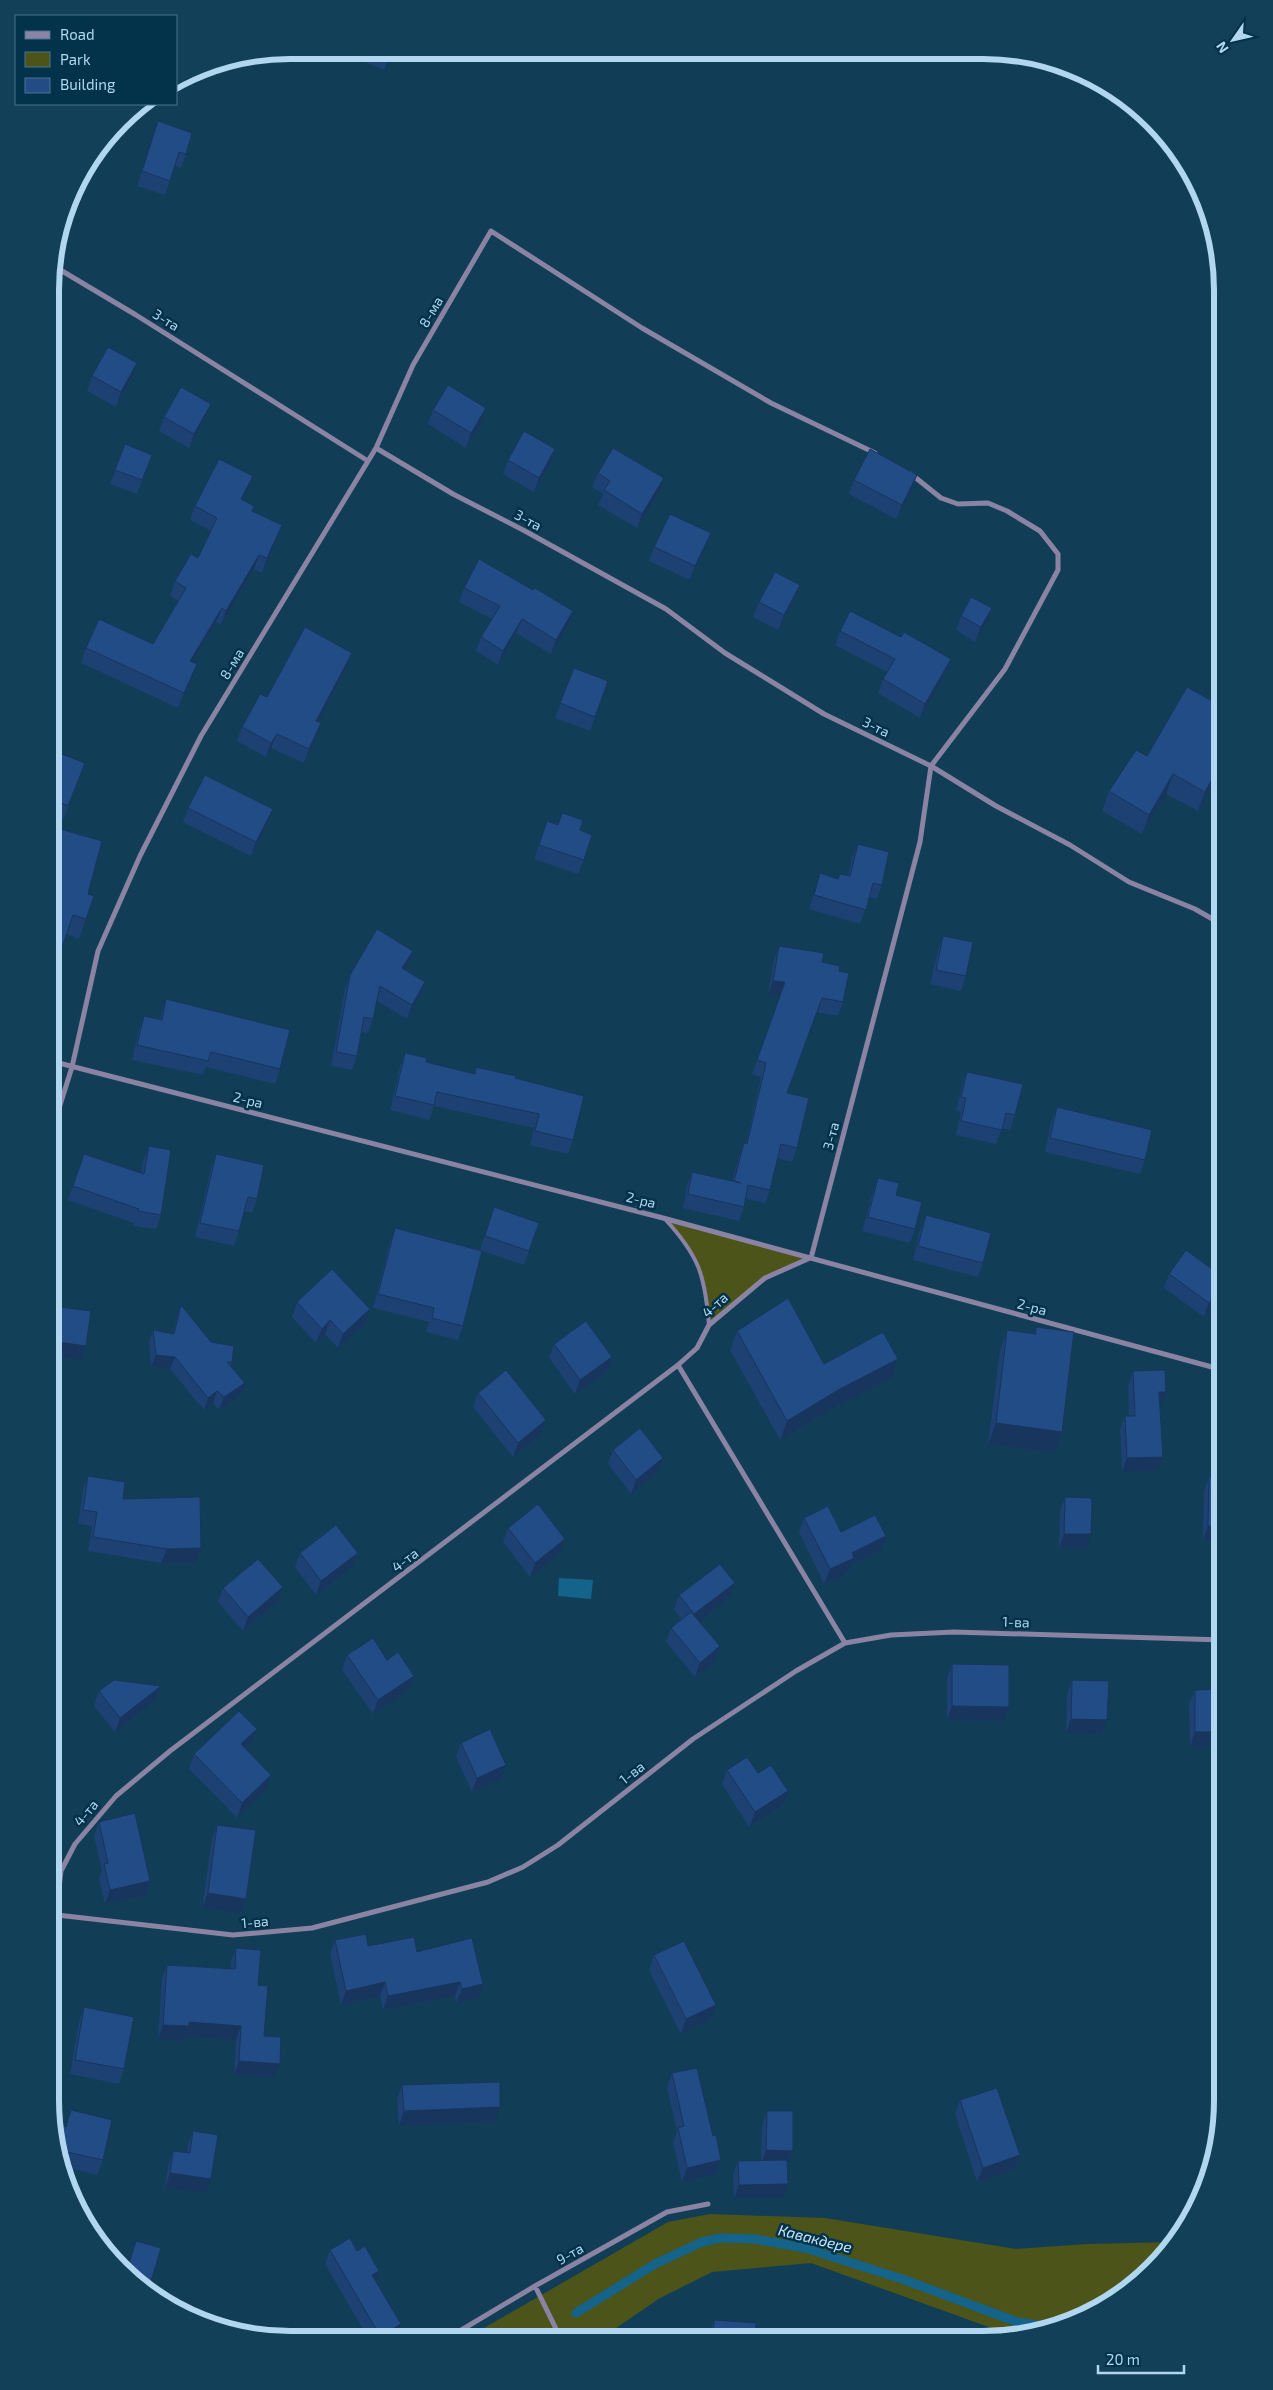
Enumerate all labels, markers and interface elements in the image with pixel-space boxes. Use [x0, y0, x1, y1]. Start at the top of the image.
legend [15, 15, 178, 105]
north arrow [1208, 15, 1258, 65]
text: Road [60, 25, 95, 43]
text: N [1212, 39, 1232, 56]
text: Park [60, 50, 91, 68]
text: Building [60, 75, 116, 93]
street label: 8-ма [415, 293, 446, 330]
street label: 3-та [150, 305, 183, 334]
street label: 3-та [512, 505, 545, 534]
street label: 8-ма [216, 645, 247, 682]
street label: 3-та [860, 713, 893, 740]
street label: 2-ра [231, 1088, 265, 1111]
street label: 3-та [819, 1120, 842, 1152]
street label: 2-ра [624, 1188, 658, 1211]
street label: 4-та [698, 1289, 731, 1321]
street label: 2-ра [1015, 1294, 1049, 1319]
street label: 4-та [388, 1544, 421, 1575]
street label: 1-ва [1002, 1613, 1030, 1630]
street label: 1-ва [616, 1757, 648, 1788]
street label: 4-та [70, 1796, 101, 1829]
street label: 1-ва [241, 1912, 269, 1931]
water label: Кавакдере [776, 2220, 854, 2256]
street label: 9-та [553, 2239, 586, 2268]
scale bar [1098, 2342, 1184, 2374]
text: 20 m [1106, 2350, 1140, 2368]

